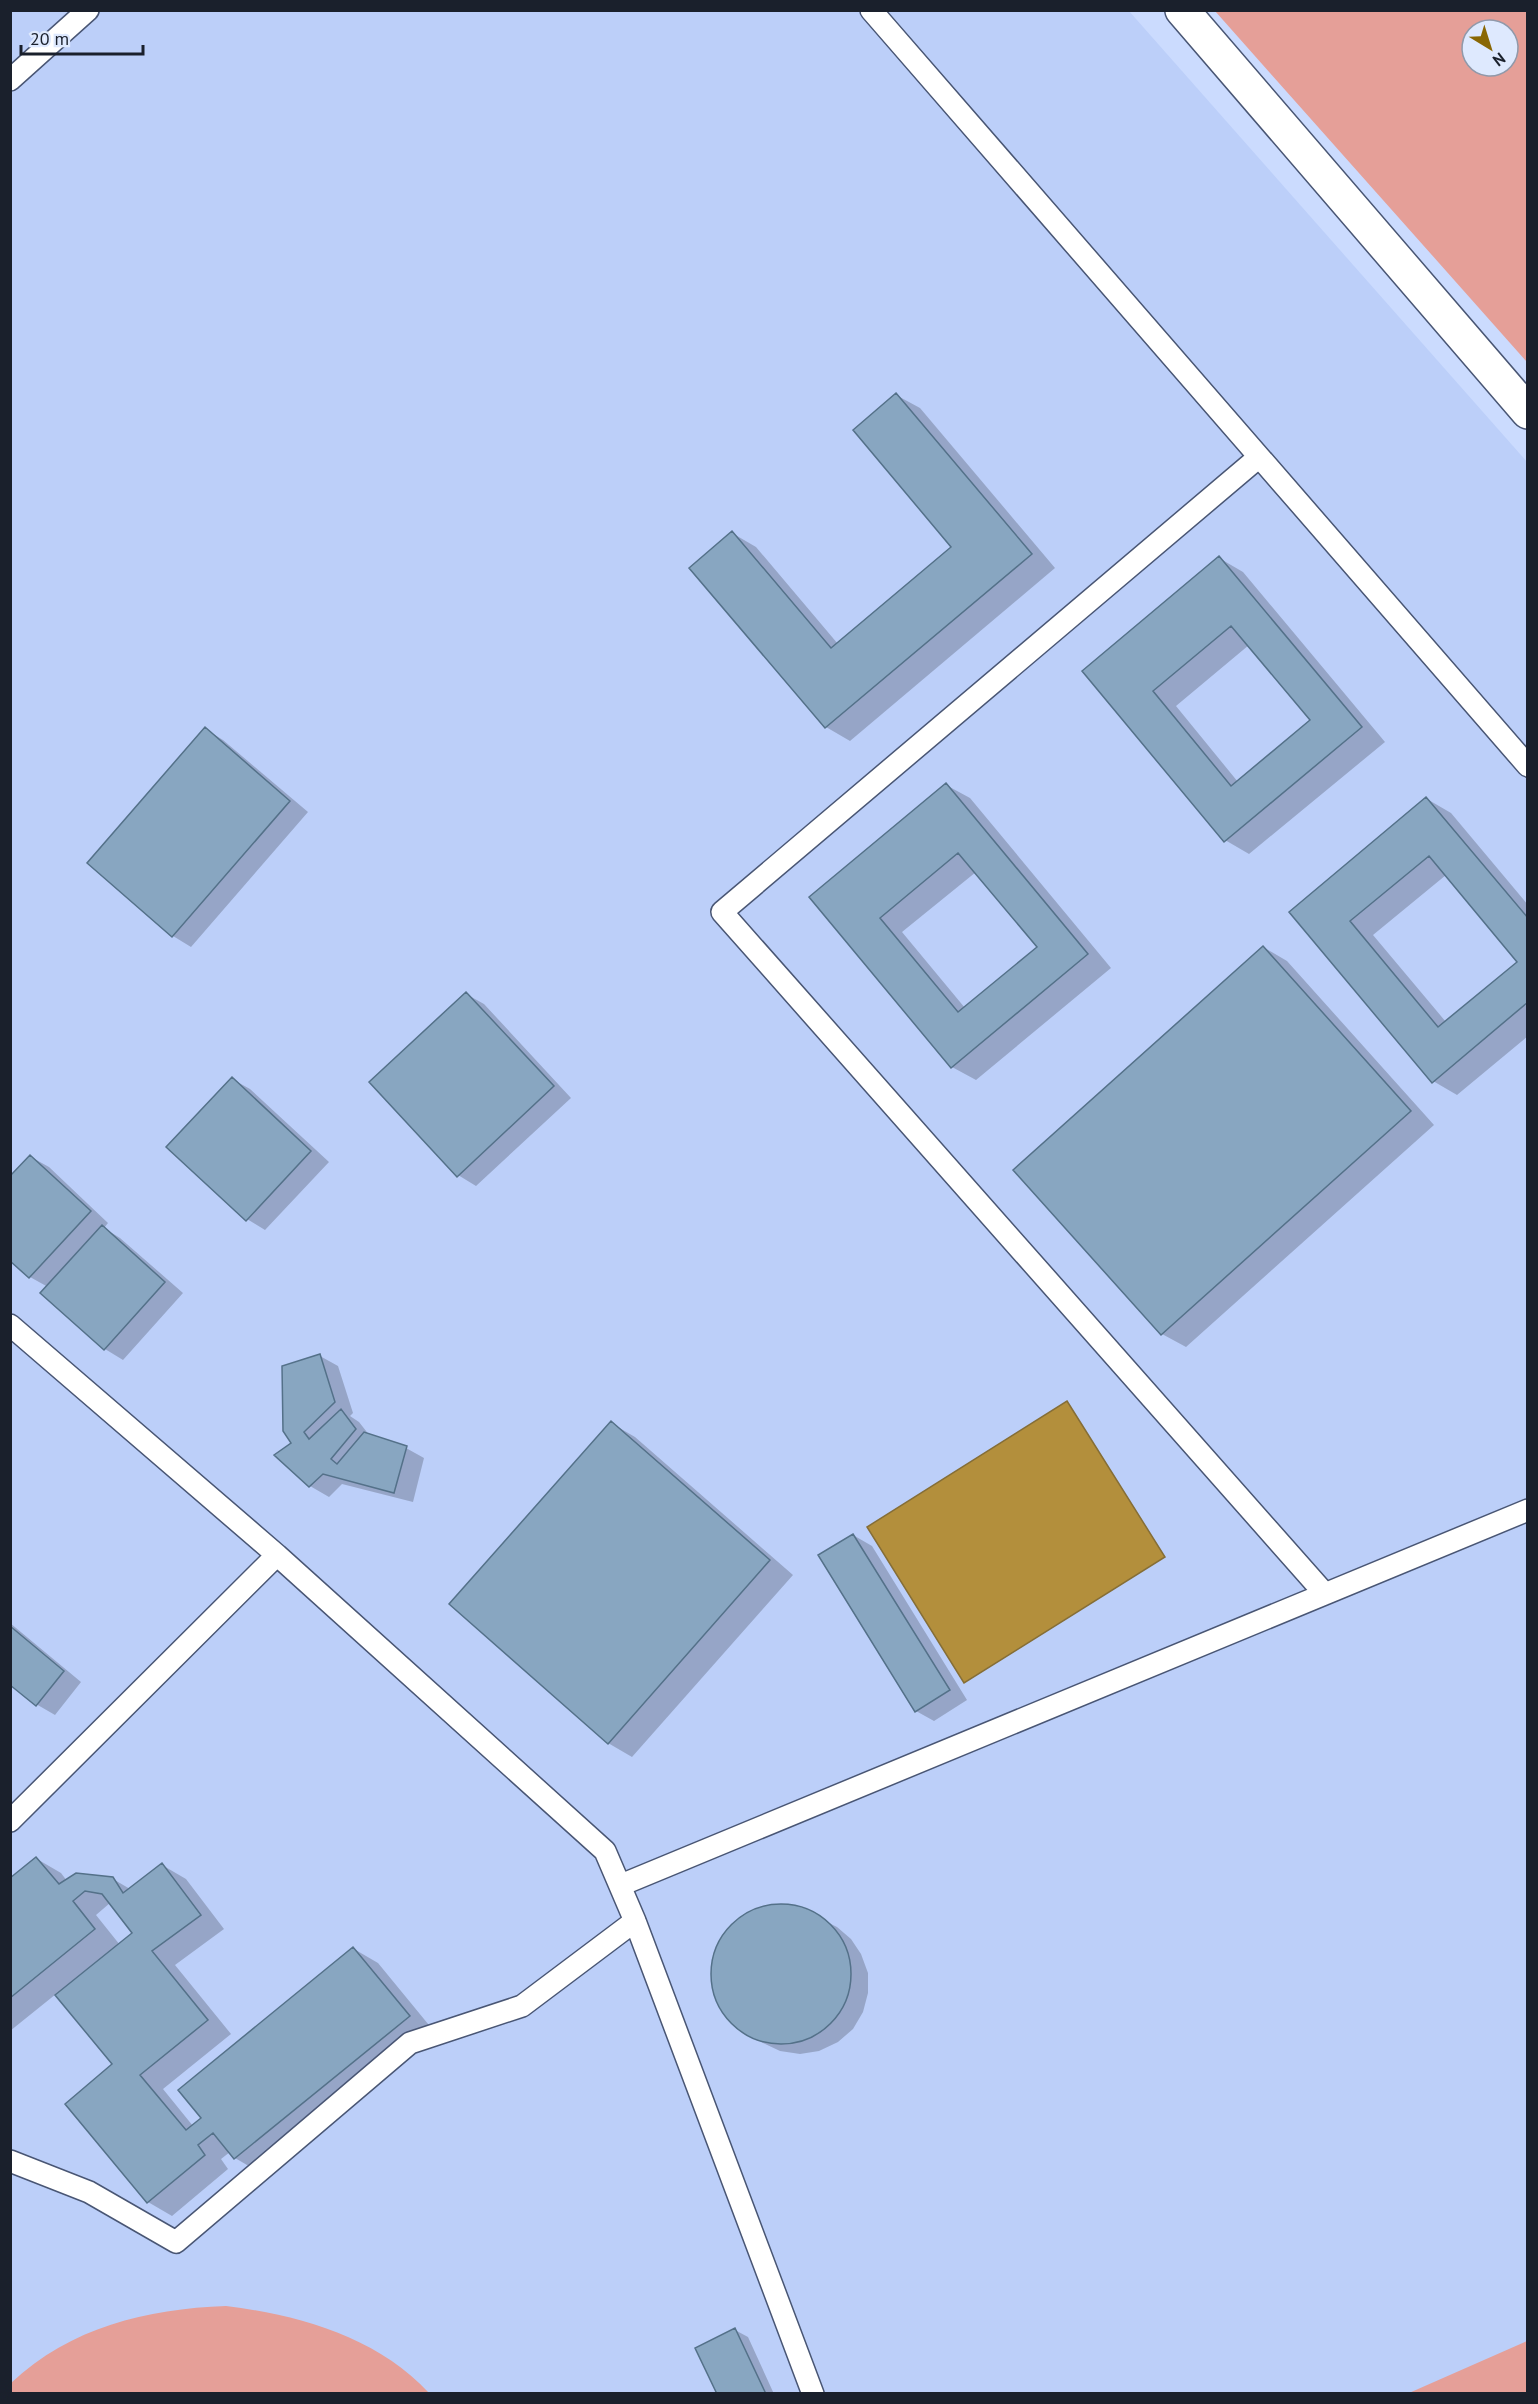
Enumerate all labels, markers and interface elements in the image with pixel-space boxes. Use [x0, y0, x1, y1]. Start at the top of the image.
scale bar [21, 18, 142, 56]
north arrow [1460, 18, 1520, 78]
text: 20 m [30, 27, 69, 50]
text: N [1489, 49, 1510, 71]

